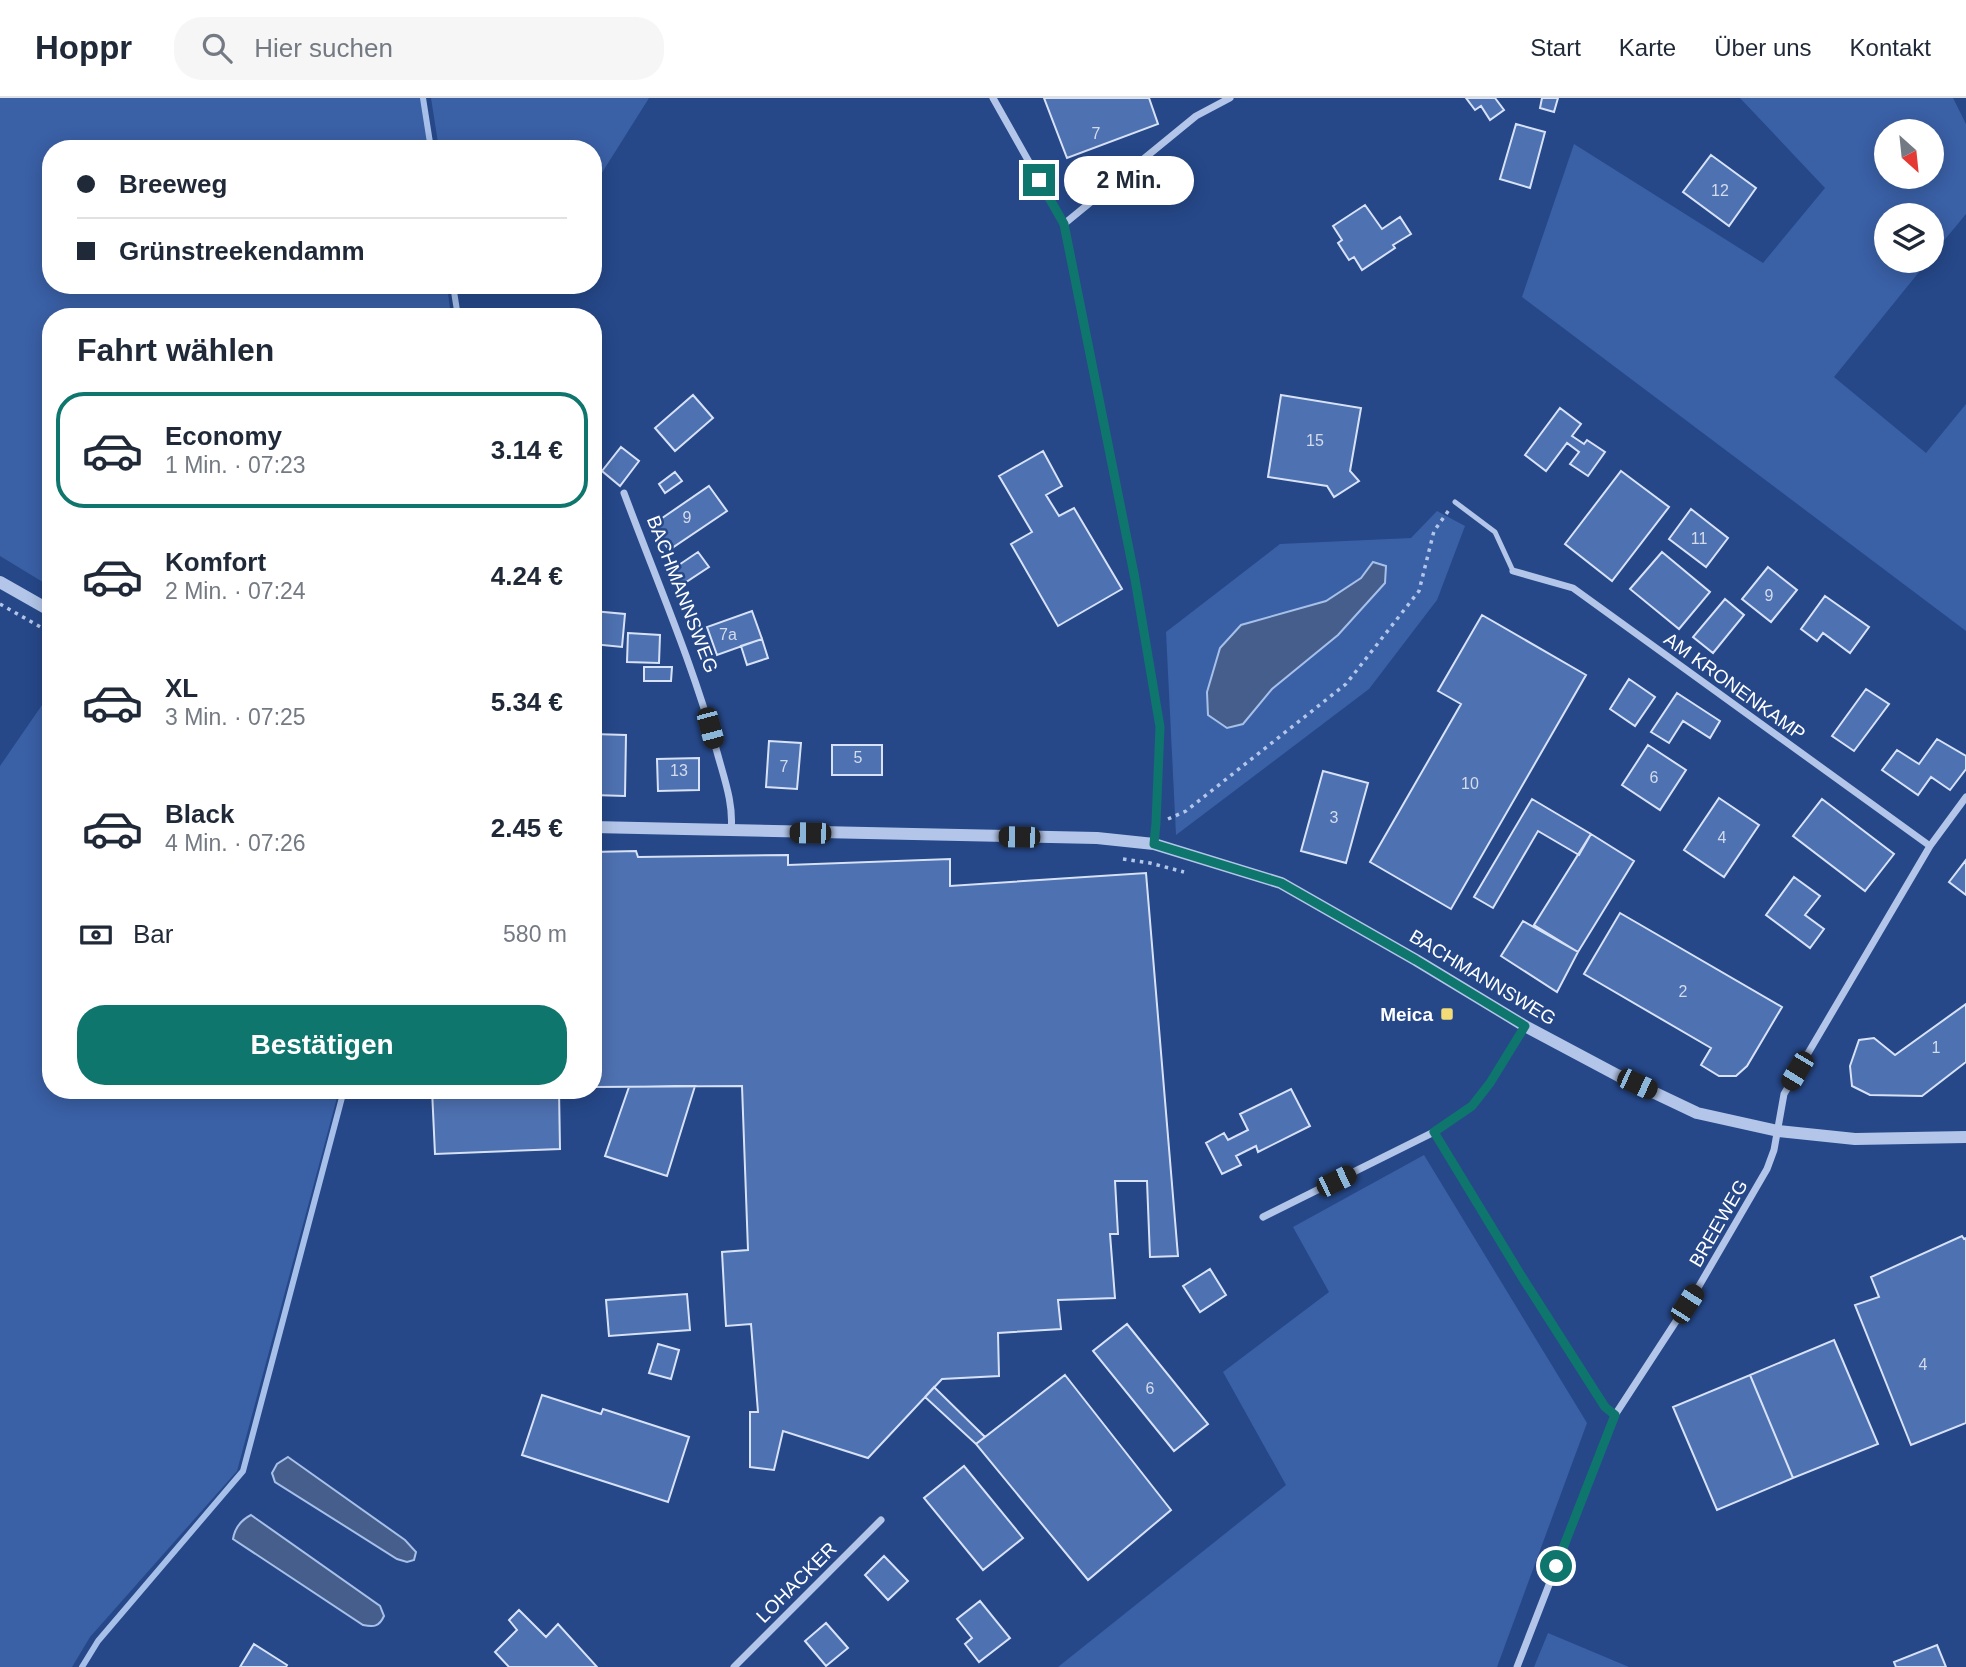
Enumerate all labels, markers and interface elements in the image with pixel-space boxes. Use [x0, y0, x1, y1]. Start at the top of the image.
search box [174, 17, 664, 80]
text: Hoppr [35, 29, 132, 66]
icon: search [198, 29, 236, 67]
text: Hier suchen [254, 33, 393, 63]
text: Start [1530, 34, 1581, 61]
text: Karte [1619, 34, 1676, 61]
text: Über uns [1714, 34, 1812, 61]
text: Kontakt [1850, 34, 1931, 61]
north arrow [1874, 119, 1944, 189]
map controls [1874, 119, 1944, 273]
house number: 7 [1092, 125, 1101, 142]
callout: 2 Min. [1064, 155, 1193, 204]
route end [1023, 164, 1055, 196]
text: 2 Min. [1096, 167, 1162, 193]
text: Breeweg [119, 169, 227, 199]
house number: 12 [1711, 182, 1729, 199]
button: layers [1874, 203, 1944, 273]
text: Grünstreekendamm [119, 236, 365, 266]
text: Fahrt wählen [77, 332, 274, 368]
icon: car [81, 419, 144, 482]
text: Economy [165, 421, 282, 451]
house number: 15 [1306, 432, 1324, 449]
text: 3.14 € [491, 435, 563, 465]
text: 1 Min. · 07:23 [165, 452, 306, 478]
house number: 9 [683, 509, 692, 526]
street label: BACHMANNSWEG [643, 513, 722, 676]
house number: 11 [1691, 530, 1707, 547]
icon: car [81, 545, 144, 608]
text: Komfort [165, 547, 266, 577]
text: 4.24 € [491, 561, 563, 591]
text: 2 Min. · 07:24 [165, 578, 306, 604]
house number: 9 [1765, 587, 1774, 604]
house number: 7a [719, 626, 737, 643]
street label: AM KRONENKAMP [1660, 628, 1809, 745]
icon: car [81, 671, 144, 734]
text: XL [165, 673, 198, 703]
text: 5.34 € [491, 687, 563, 717]
text: 3 Min. · 07:25 [165, 704, 306, 730]
car [695, 705, 726, 751]
house number: 5 [854, 749, 863, 766]
house number: 7 [780, 758, 789, 775]
house number: 13 [670, 762, 688, 779]
house number: 6 [1650, 769, 1659, 786]
house number: 10 [1461, 775, 1479, 792]
icon: car [81, 797, 144, 860]
text: Black [165, 799, 234, 829]
house number: 3 [1330, 809, 1339, 826]
text: 2.45 € [491, 813, 563, 843]
car [789, 822, 832, 844]
car [998, 826, 1041, 848]
house number: 4 [1718, 829, 1727, 846]
text: 4 Min. · 07:26 [165, 830, 306, 856]
icon: cash [77, 916, 115, 954]
text: Bar [133, 919, 173, 949]
text: 580 m [503, 921, 567, 947]
street label: BACHMANNSWEG [1406, 925, 1560, 1029]
house number: 2 [1679, 983, 1688, 1000]
place label: Meica [1380, 1004, 1433, 1025]
button: Bestätigen [77, 1005, 567, 1085]
marker: Meica [1439, 1006, 1455, 1022]
house number: 1 [1932, 1039, 1941, 1056]
car [1778, 1048, 1817, 1094]
car [1614, 1066, 1661, 1102]
car [1313, 1162, 1360, 1200]
street label: BREEWEG [1685, 1176, 1752, 1271]
car [1667, 1281, 1708, 1327]
house number: 4 [1919, 1356, 1928, 1373]
house number: 6 [1146, 1380, 1155, 1397]
street label: LOHACKER [752, 1538, 841, 1627]
route start [1540, 1550, 1572, 1582]

